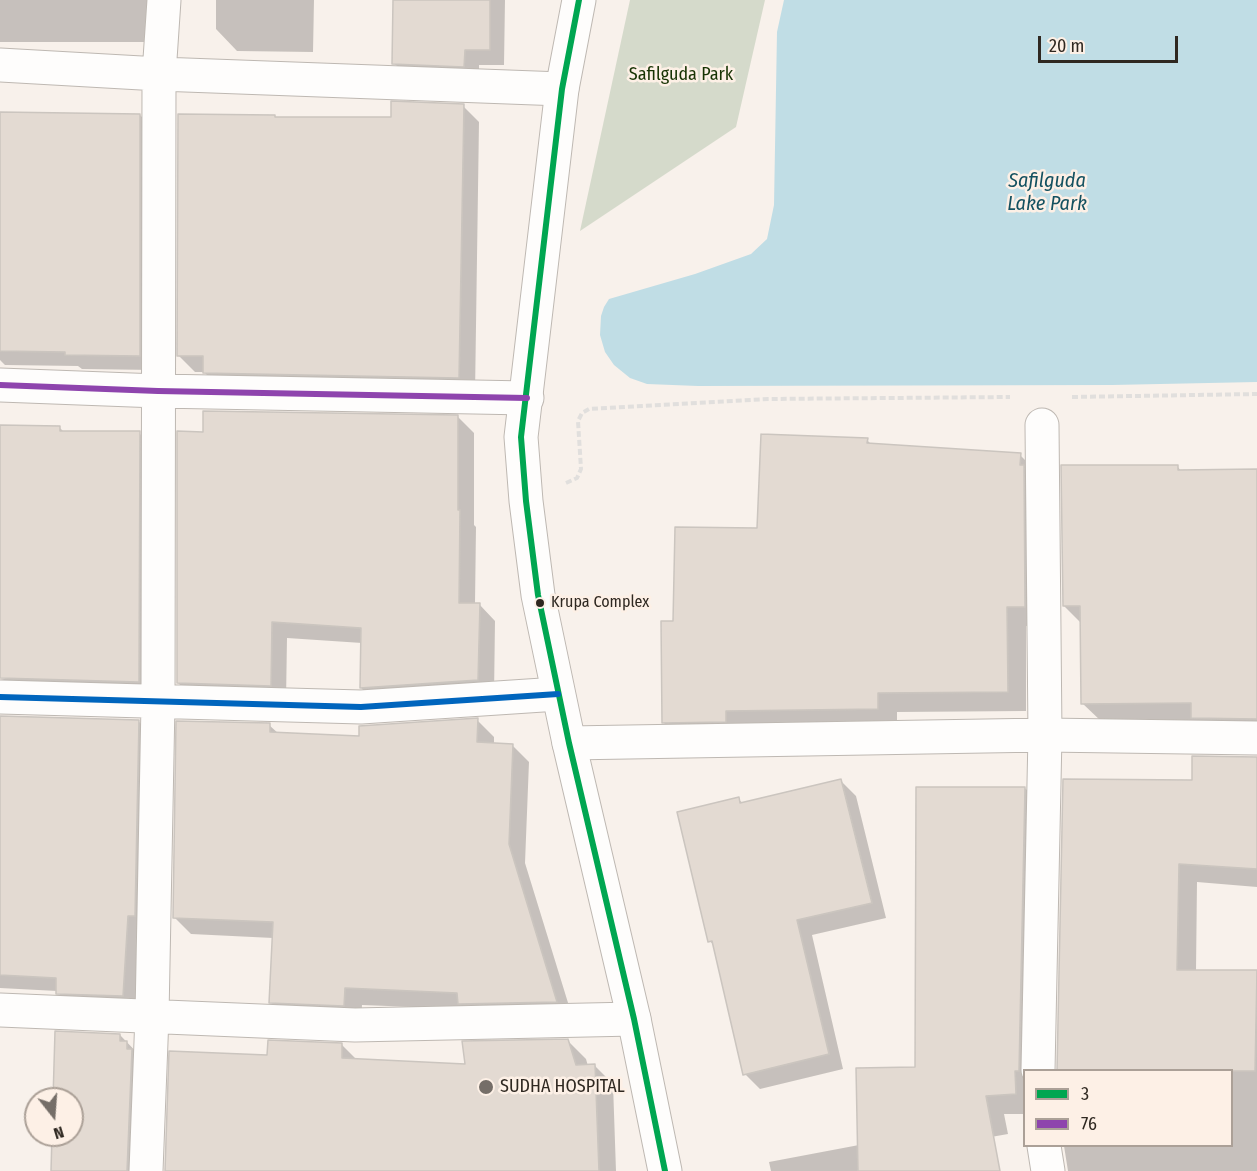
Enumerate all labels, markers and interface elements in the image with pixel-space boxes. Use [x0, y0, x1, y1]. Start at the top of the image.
scale bar [1041, 24, 1180, 62]
text: 20 m [1049, 35, 1084, 57]
park label: Safilguda Park [629, 64, 733, 86]
water label: Safilguda Lake Park [1007, 169, 1087, 216]
place label: Krupa Complex [551, 593, 649, 613]
marker: Krupa Complex [534, 597, 546, 609]
legend [1023, 1069, 1233, 1147]
place label: SUDHA HOSPITAL [500, 1076, 625, 1098]
marker: SUDHA HOSPITAL [477, 1078, 495, 1096]
text: 3 [1081, 1083, 1089, 1105]
north arrow [24, 1087, 84, 1147]
text: 76 [1081, 1113, 1097, 1135]
text: N [51, 1122, 66, 1143]

